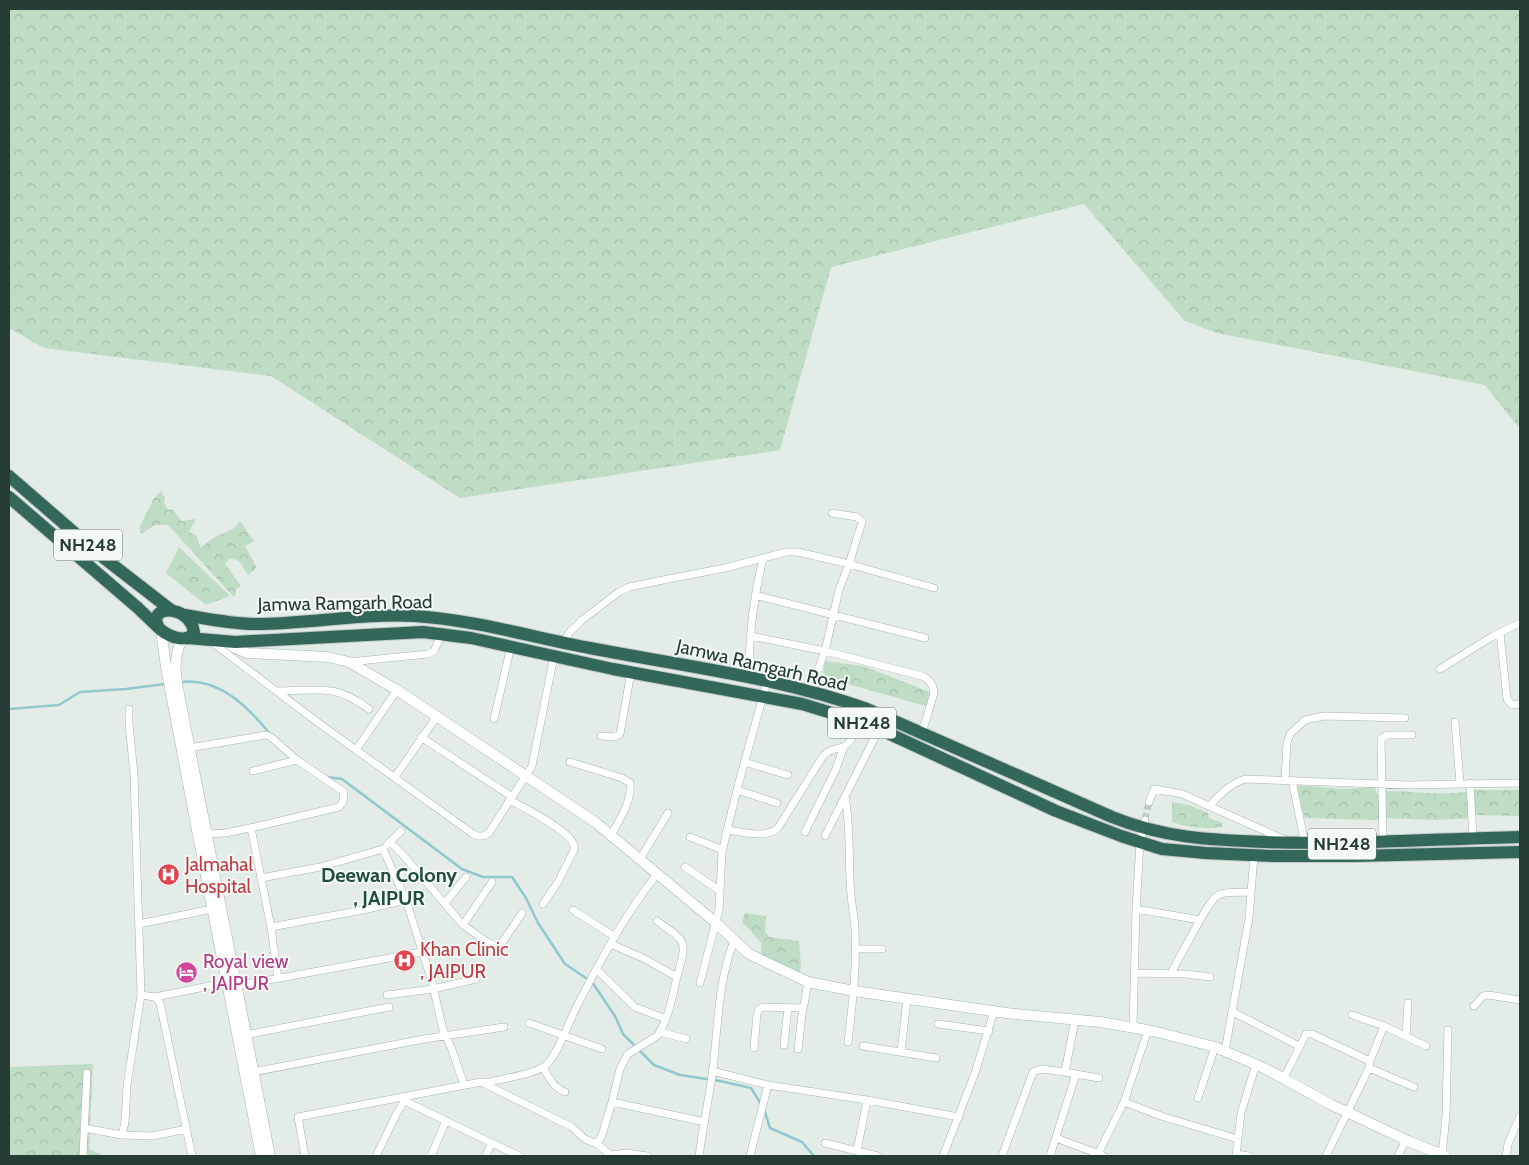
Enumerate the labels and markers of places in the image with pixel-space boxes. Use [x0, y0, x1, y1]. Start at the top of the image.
place label: Jalmahal Hospital [184, 853, 253, 898]
hospital icon: Jalmahal Hospital [157, 863, 181, 887]
place label: Khan Clinic , JAIPUR [420, 938, 509, 983]
hospital icon: Khan Clinic , JAIPUR [392, 948, 416, 972]
place label: Royal view , JAIPUR [203, 950, 289, 995]
hotel icon: Royal view , JAIPUR [175, 960, 199, 984]

